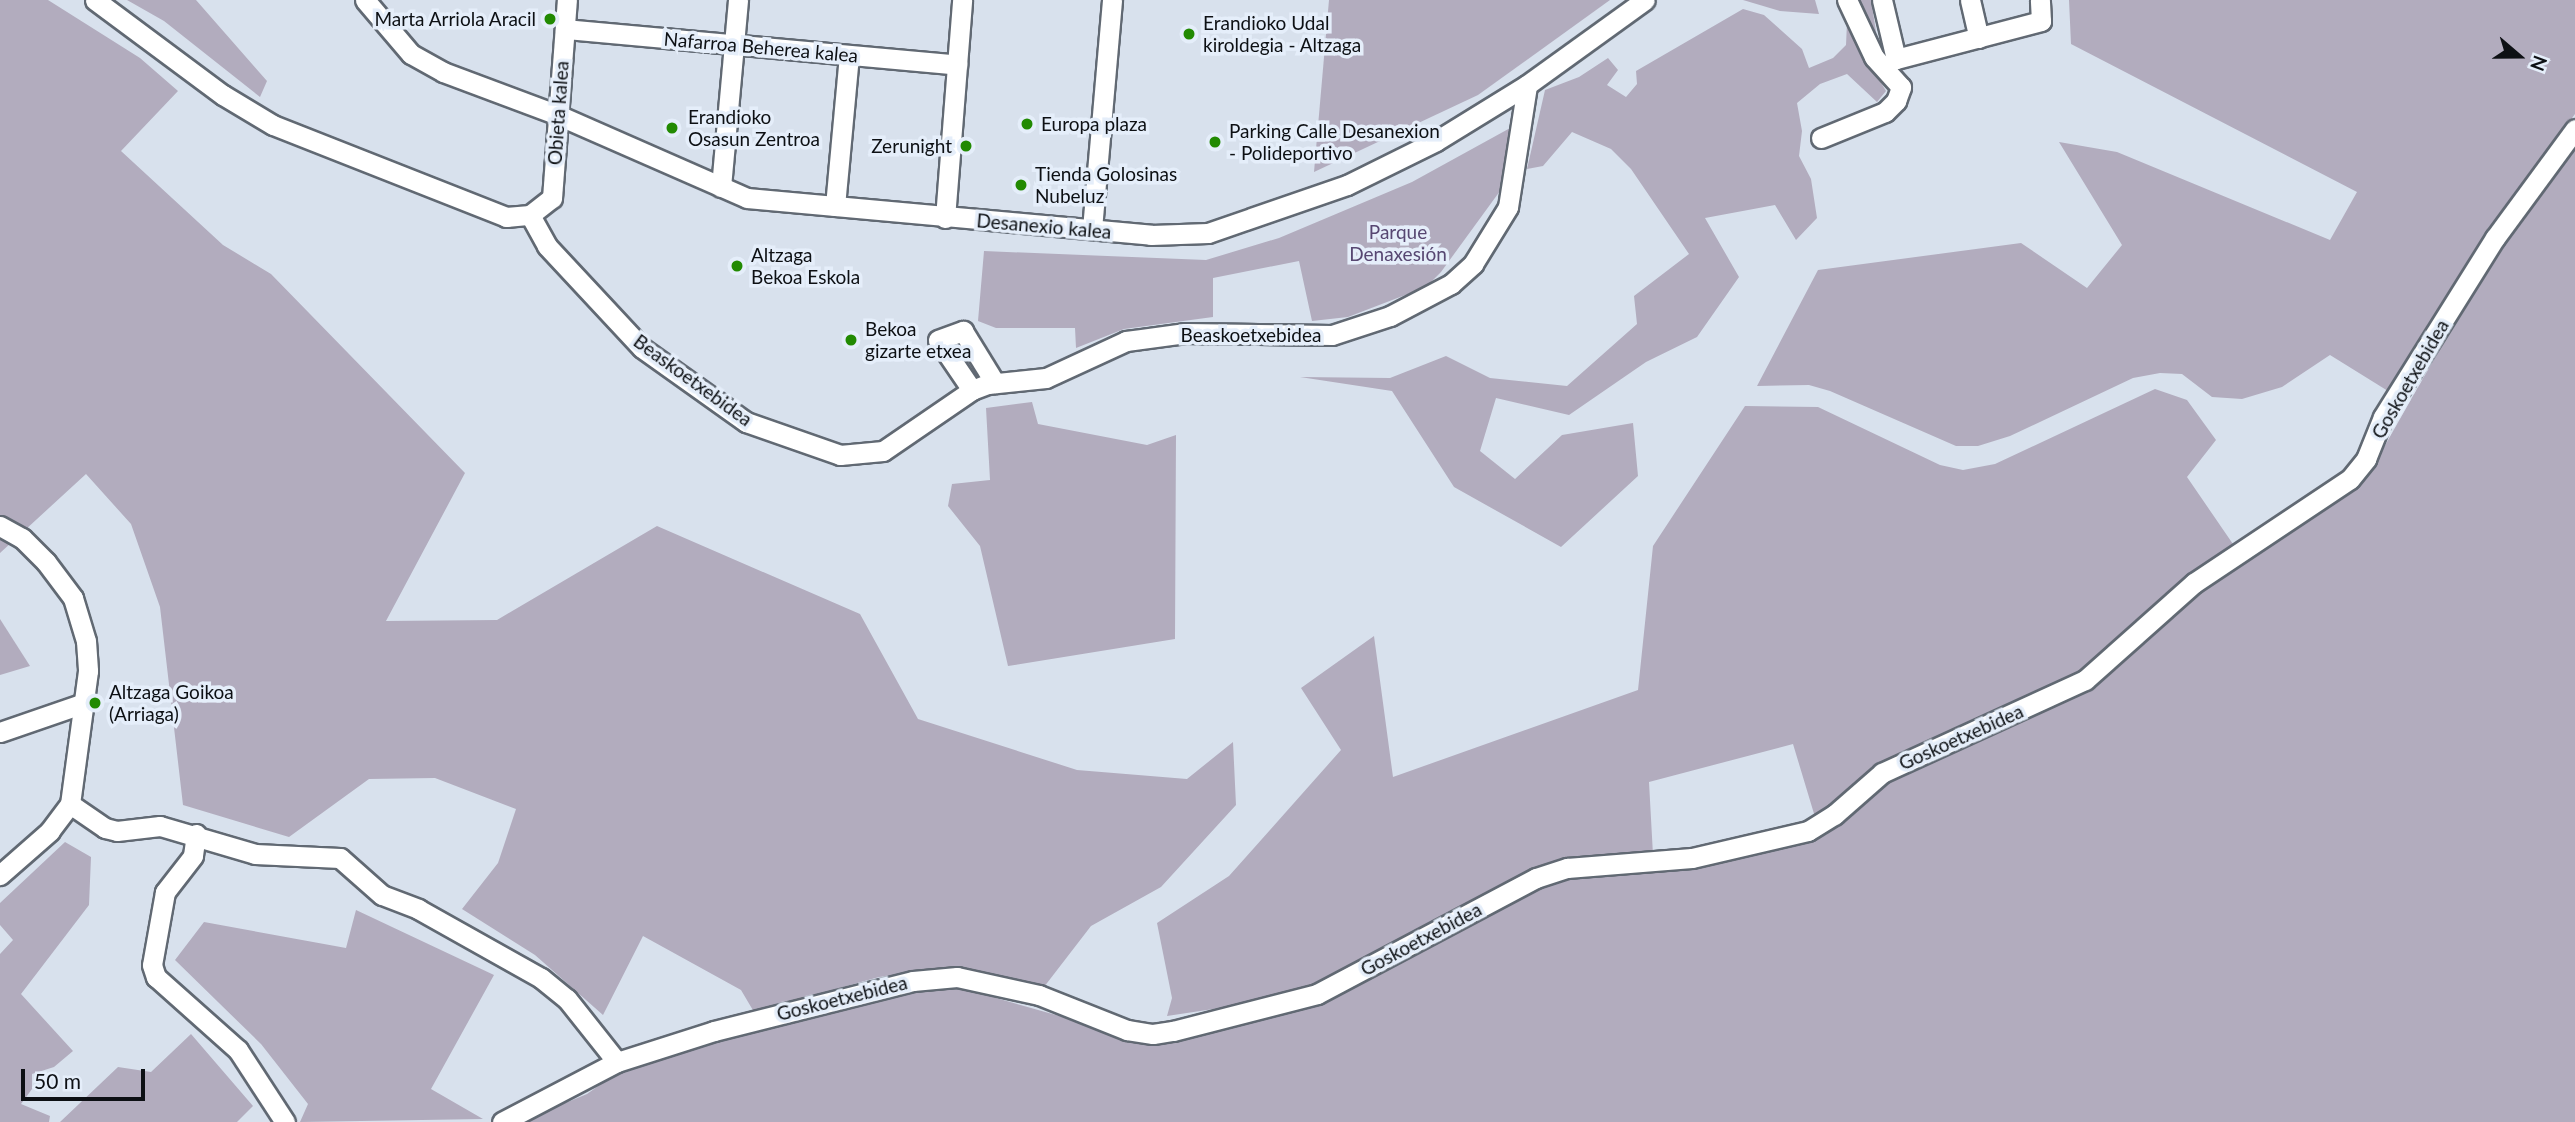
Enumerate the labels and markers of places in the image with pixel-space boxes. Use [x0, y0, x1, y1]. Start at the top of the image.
place label: Marta Arriola Aracil [373, 8, 536, 30]
marker: Marta Arriola Aracil [542, 11, 558, 27]
place label: Erandioko Udal kiroldegia - Altzaga [1203, 12, 1362, 56]
marker: Erandioko Udal kiroldegia - Altzaga [1181, 26, 1197, 42]
place label: Erandioko Osasun Zentroa [688, 106, 820, 150]
place label: Europa plaza [1041, 113, 1147, 135]
marker: Europa plaza [1019, 116, 1035, 132]
marker: Erandioko Osasun Zentroa [662, 118, 682, 138]
place label: Parking Calle Desanexion - Polideportivo [1229, 120, 1440, 164]
marker: Parking Calle Desanexion - Polideportivo [1207, 134, 1223, 150]
place label: Zerunight [871, 135, 952, 157]
marker: Zerunight [958, 138, 974, 154]
place label: Tienda Golosinas Nubeluz [1035, 163, 1177, 207]
marker: Tienda Golosinas Nubeluz [1013, 177, 1029, 193]
place label: Altzaga Bekoa Eskola [751, 244, 860, 288]
marker: Altzaga Bekoa Eskola [729, 258, 745, 274]
place label: Bekoa gizarte etxea [865, 318, 971, 362]
marker: Bekoa gizarte etxea [843, 332, 859, 348]
place label: Altzaga Goikoa (Arriaga) [109, 681, 234, 725]
marker: Altzaga Goikoa (Arriaga) [87, 695, 103, 711]

